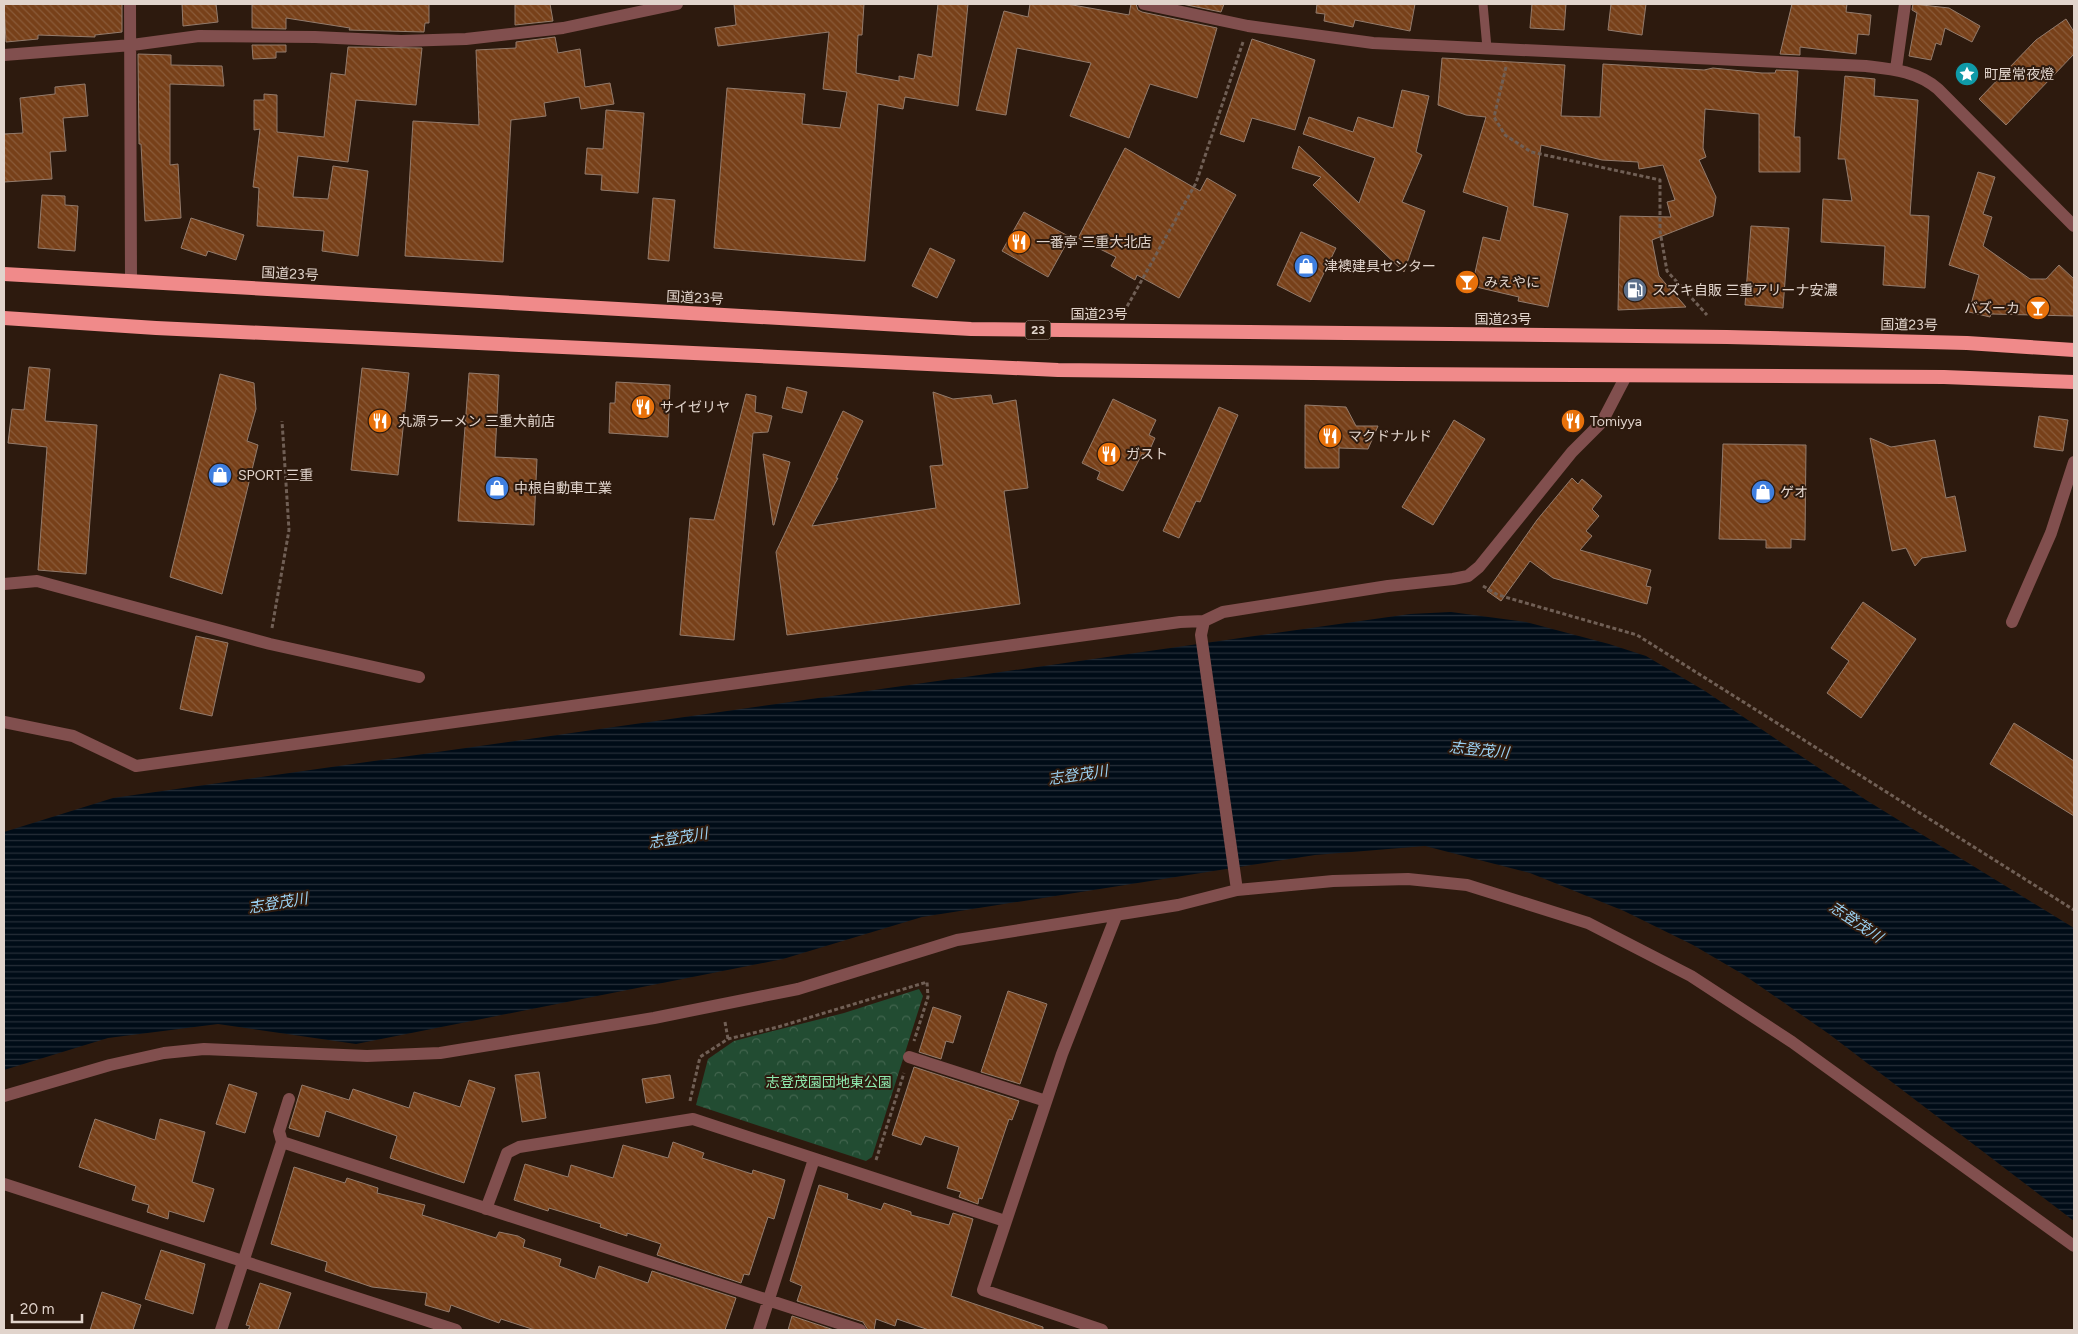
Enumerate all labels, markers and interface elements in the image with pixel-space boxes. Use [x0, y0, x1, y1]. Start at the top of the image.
place icon: 町屋常夜燈 [1954, 61, 1980, 87]
place label: 町屋常夜燈 [1984, 66, 2054, 83]
restaurant icon: 一番亭 三重大北店 [1006, 229, 1032, 255]
place label: 一番亭 三重大北店 [1036, 234, 1151, 251]
shop icon: 津襖建具センター [1293, 253, 1319, 279]
place label: 津襖建具センター [1324, 258, 1436, 275]
street label: 国道23号 [261, 264, 319, 284]
bar icon: みえやに [1454, 269, 1480, 295]
place label: みえやに [1484, 274, 1540, 291]
fuel station icon: スズキ自販 三重アリーナ安濃 [1622, 277, 1648, 303]
place label: スズキ自販 三重アリーナ安濃 [1652, 282, 1837, 299]
street label: 国道23号 [666, 288, 724, 308]
bar icon: バズーカ [2025, 295, 2051, 321]
place label: バズーカ [1964, 300, 2020, 317]
street label: 国道23号 [1070, 306, 1128, 323]
street label: 国道23号 [1474, 311, 1532, 328]
street label: 国道23号 [1880, 316, 1938, 334]
road number: 23 [1026, 320, 1050, 340]
restaurant icon: サイゼリヤ [630, 394, 656, 420]
place label: サイゼリヤ [660, 399, 730, 416]
restaurant icon: 丸源ラーメン 三重大前店 [367, 408, 393, 434]
restaurant icon: Tomiyya [1560, 408, 1586, 434]
place label: 丸源ラーメン 三重大前店 [398, 413, 555, 430]
place label: Tomiyya [1590, 413, 1642, 430]
restaurant icon: マクドナルド [1317, 423, 1343, 449]
place label: マクドナルド [1348, 428, 1432, 445]
restaurant icon: ガスト [1096, 441, 1122, 467]
place label: ガスト [1126, 446, 1168, 463]
shop icon: SPORT 三重 [207, 462, 233, 488]
place label: SPORT 三重 [238, 467, 313, 484]
shop icon: 中根自動車工業 [484, 475, 510, 501]
shop icon: ゲオ [1750, 479, 1776, 505]
place label: 中根自動車工業 [514, 480, 612, 497]
place label: ゲオ [1780, 484, 1808, 501]
water label: 志登茂川 [1448, 738, 1512, 762]
water label: 志登茂川 [1047, 762, 1111, 788]
water label: 志登茂川 [647, 824, 711, 852]
water label: 志登茂川 [247, 889, 311, 917]
water label: 志登茂川 [1826, 898, 1888, 947]
park label: 志登茂園団地東公園 [766, 1074, 892, 1091]
scale bar [12, 1292, 82, 1324]
text: 20 m [20, 1300, 54, 1318]

